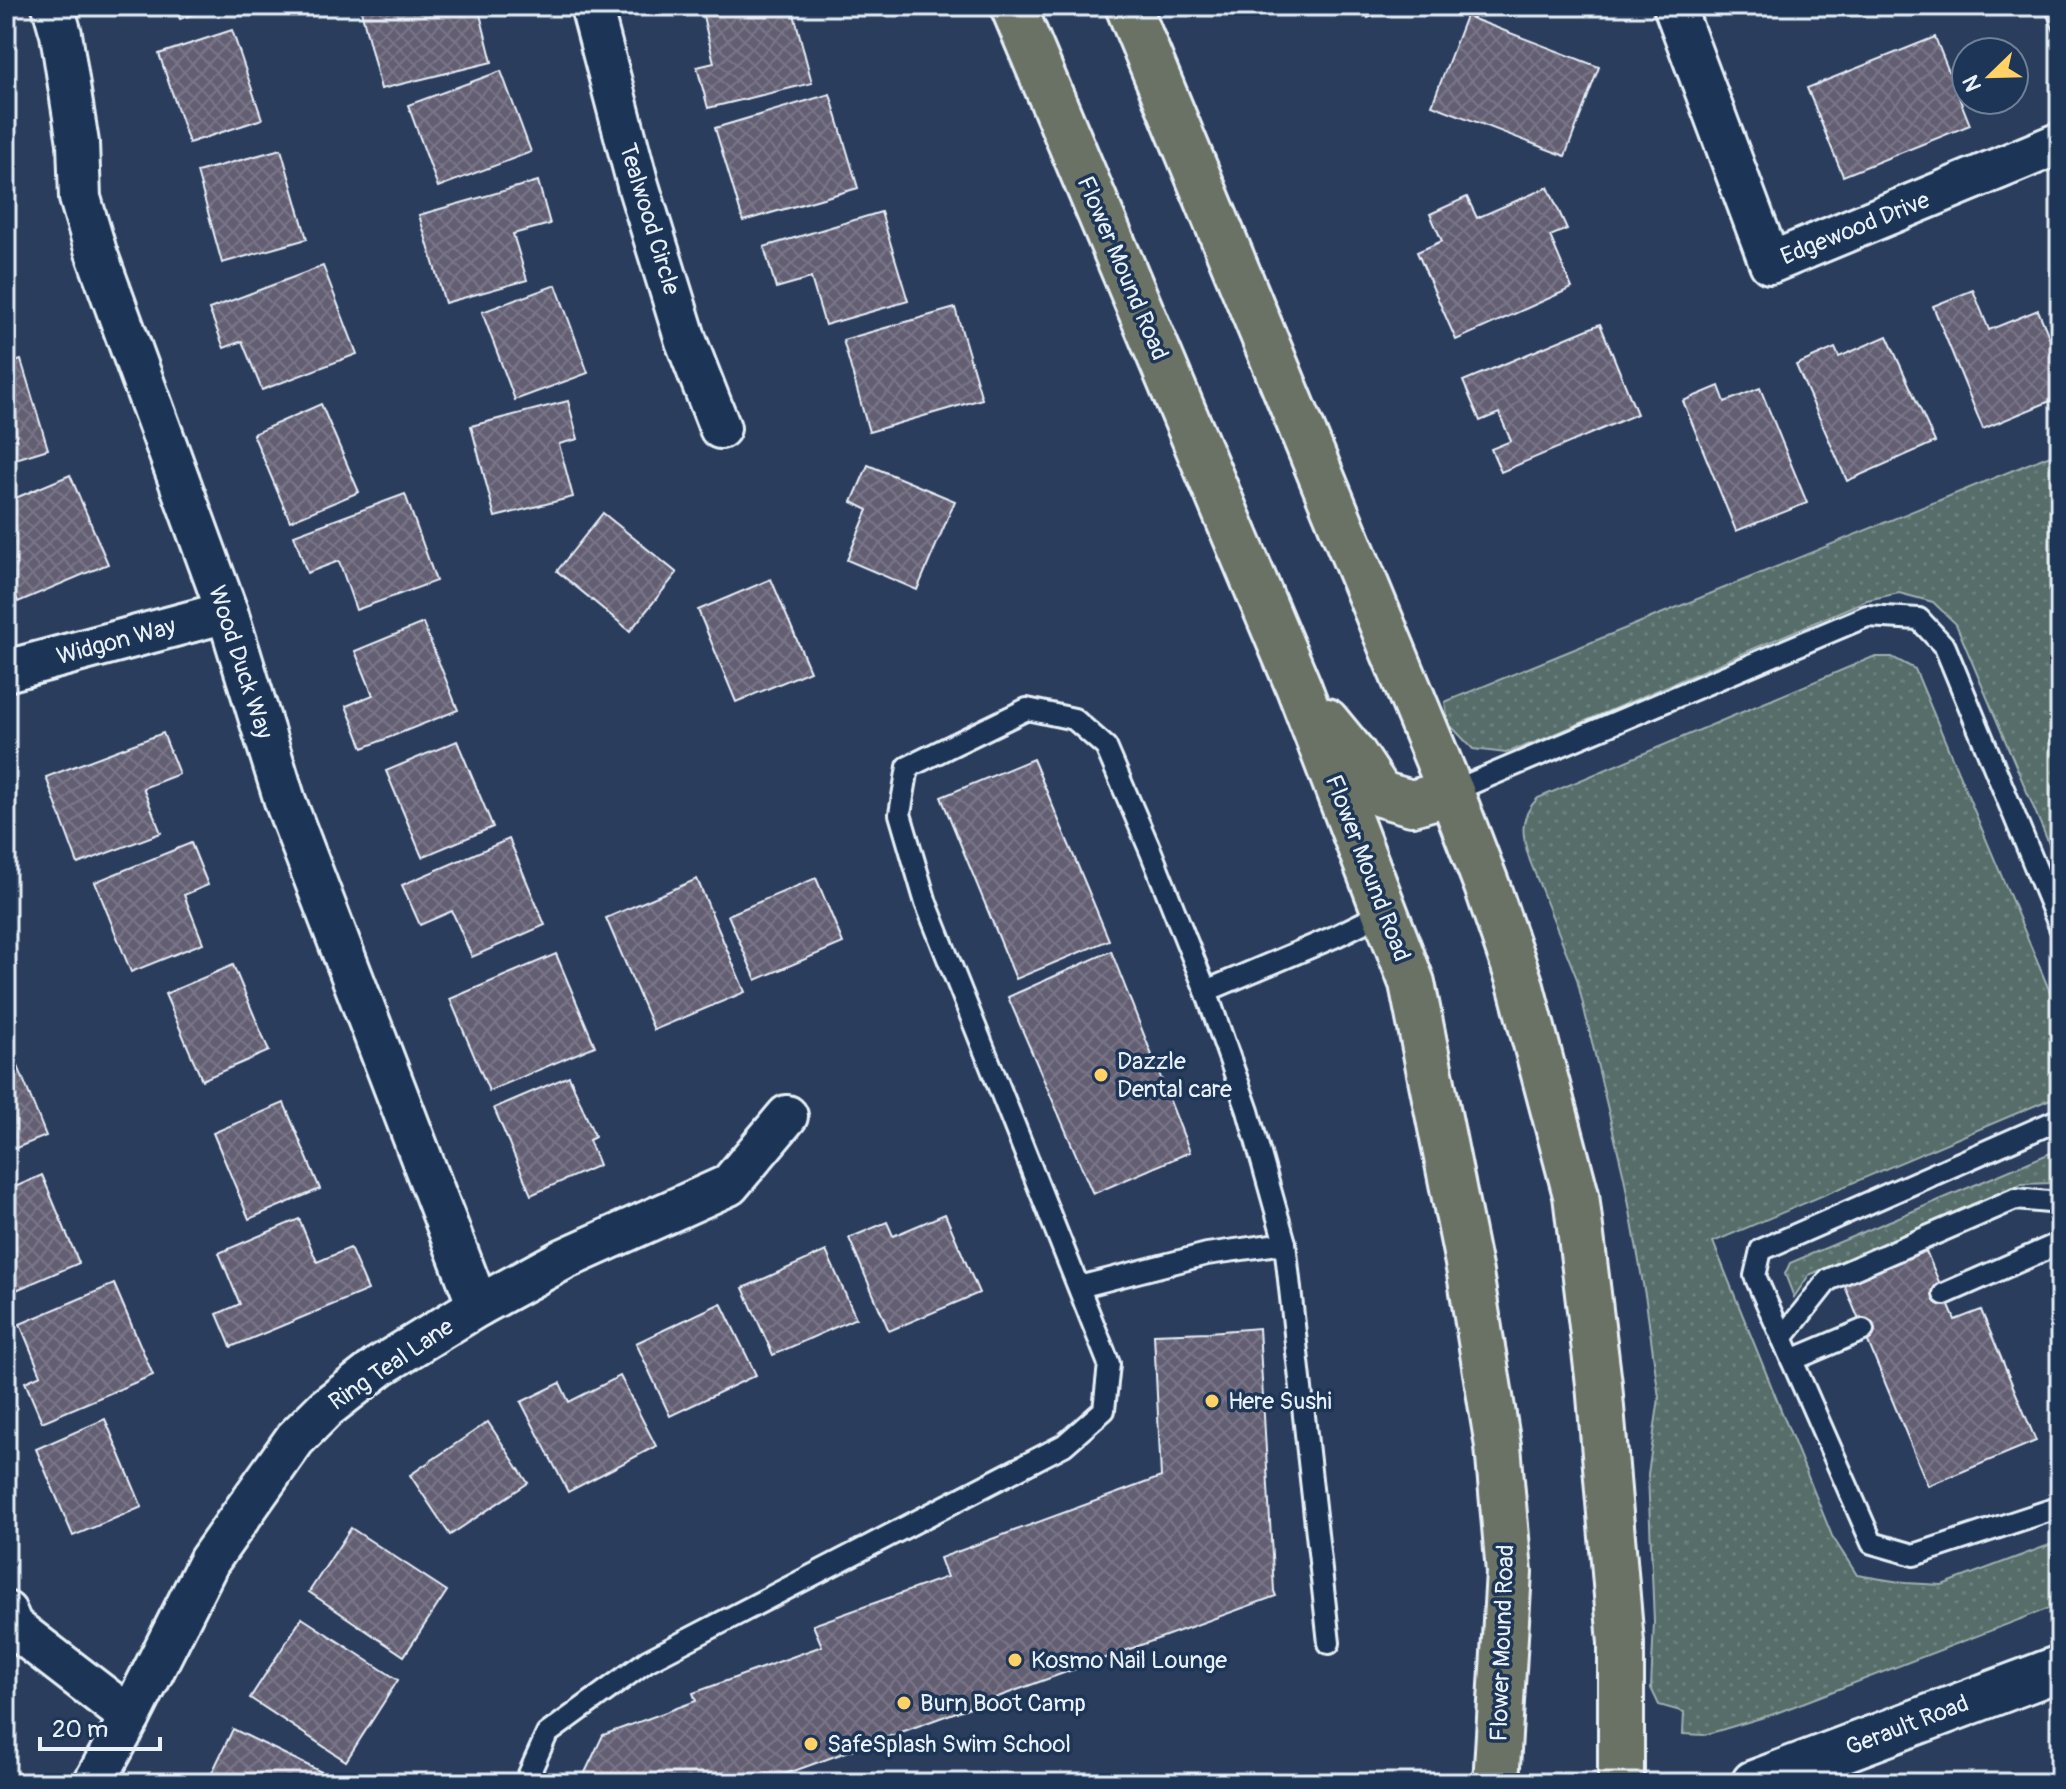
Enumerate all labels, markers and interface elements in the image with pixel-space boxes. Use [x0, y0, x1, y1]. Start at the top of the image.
north arrow [1950, 36, 2030, 116]
text: N [1957, 71, 1988, 96]
street label: Tealwood Circle [613, 140, 686, 299]
street label: Flower Mound Road [1071, 172, 1174, 365]
street label: Edgewood Drive [1776, 185, 1934, 272]
street label: Wood Duck Way [202, 582, 279, 742]
street label: Widgon Way [54, 612, 179, 671]
street label: Flower Mound Road [1319, 771, 1416, 965]
place label: Dazzle Dental care [1117, 1047, 1232, 1104]
marker: Dazzle Dental care [1092, 1066, 1110, 1084]
street label: Ring Teal Lane [323, 1312, 459, 1417]
place label: Here Sushi [1228, 1387, 1332, 1416]
marker: Here Sushi [1203, 1392, 1221, 1410]
street label: Flower Mound Road [1485, 1544, 1520, 1742]
place label: Kosmo Nail Lounge [1031, 1646, 1227, 1675]
marker: Kosmo Nail Lounge [1006, 1651, 1024, 1669]
place label: Burn Boot Camp [920, 1689, 1086, 1718]
street label: Gerault Road [1842, 1689, 1973, 1762]
marker: Burn Boot Camp [895, 1694, 913, 1712]
scale bar [40, 1701, 160, 1751]
text: 20 m [52, 1715, 108, 1744]
place label: SafeSplash Swim School [827, 1730, 1071, 1759]
marker: SafeSplash Swim School [802, 1735, 820, 1753]

